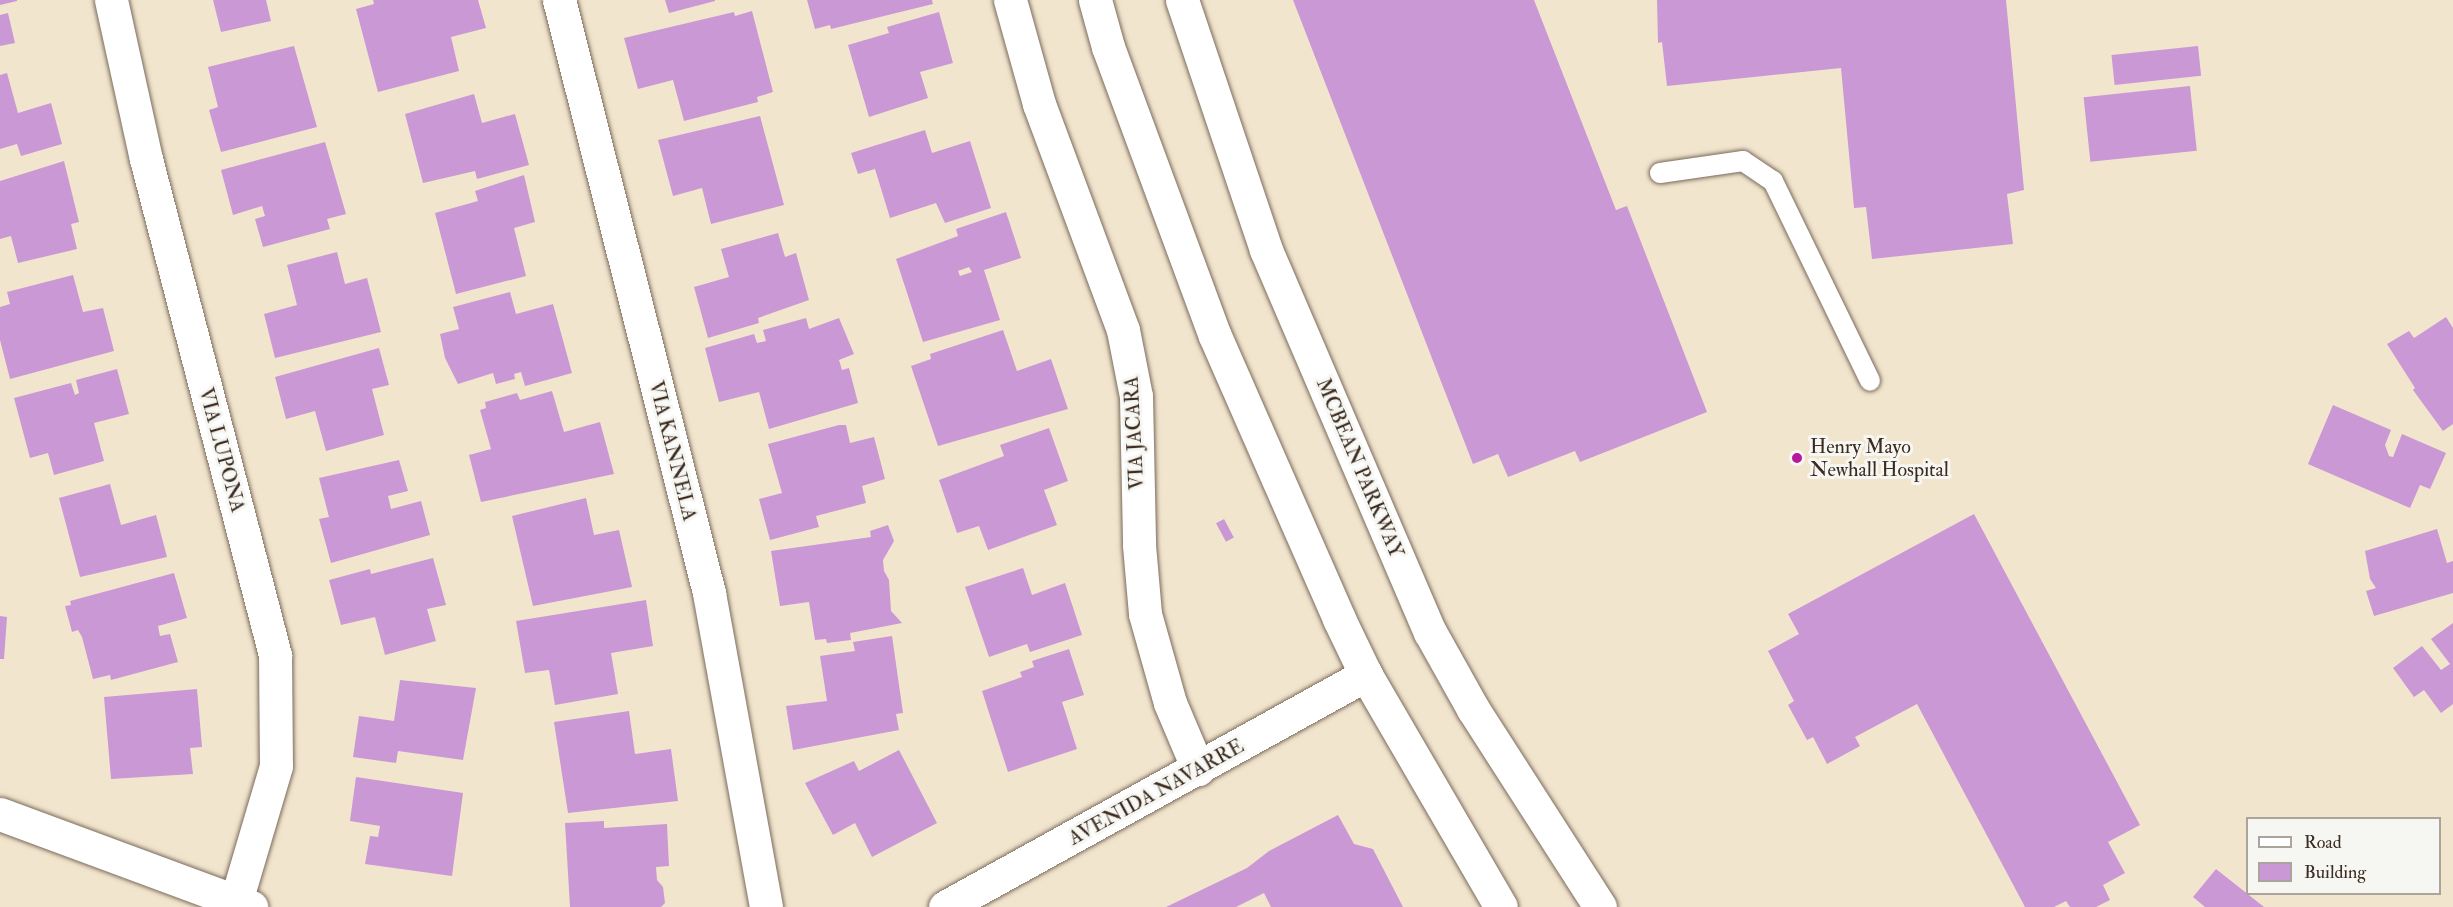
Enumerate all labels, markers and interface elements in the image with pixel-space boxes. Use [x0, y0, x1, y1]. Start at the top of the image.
street label: VIA JACARA [1119, 375, 1149, 491]
street label: MCBEAN PARKWAY [1311, 375, 1409, 561]
street label: VIA KANNELA [644, 378, 702, 524]
street label: VIA LUPONA [194, 385, 250, 515]
place label: Henry Mayo Newhall Hospital [1810, 434, 1949, 481]
marker: Henry Mayo Newhall Hospital [1788, 449, 1806, 467]
street label: AVENIDA NAVARRE [1064, 734, 1248, 850]
legend [2246, 817, 2441, 895]
text: Road [2304, 831, 2342, 854]
text: Building [2304, 861, 2366, 884]

